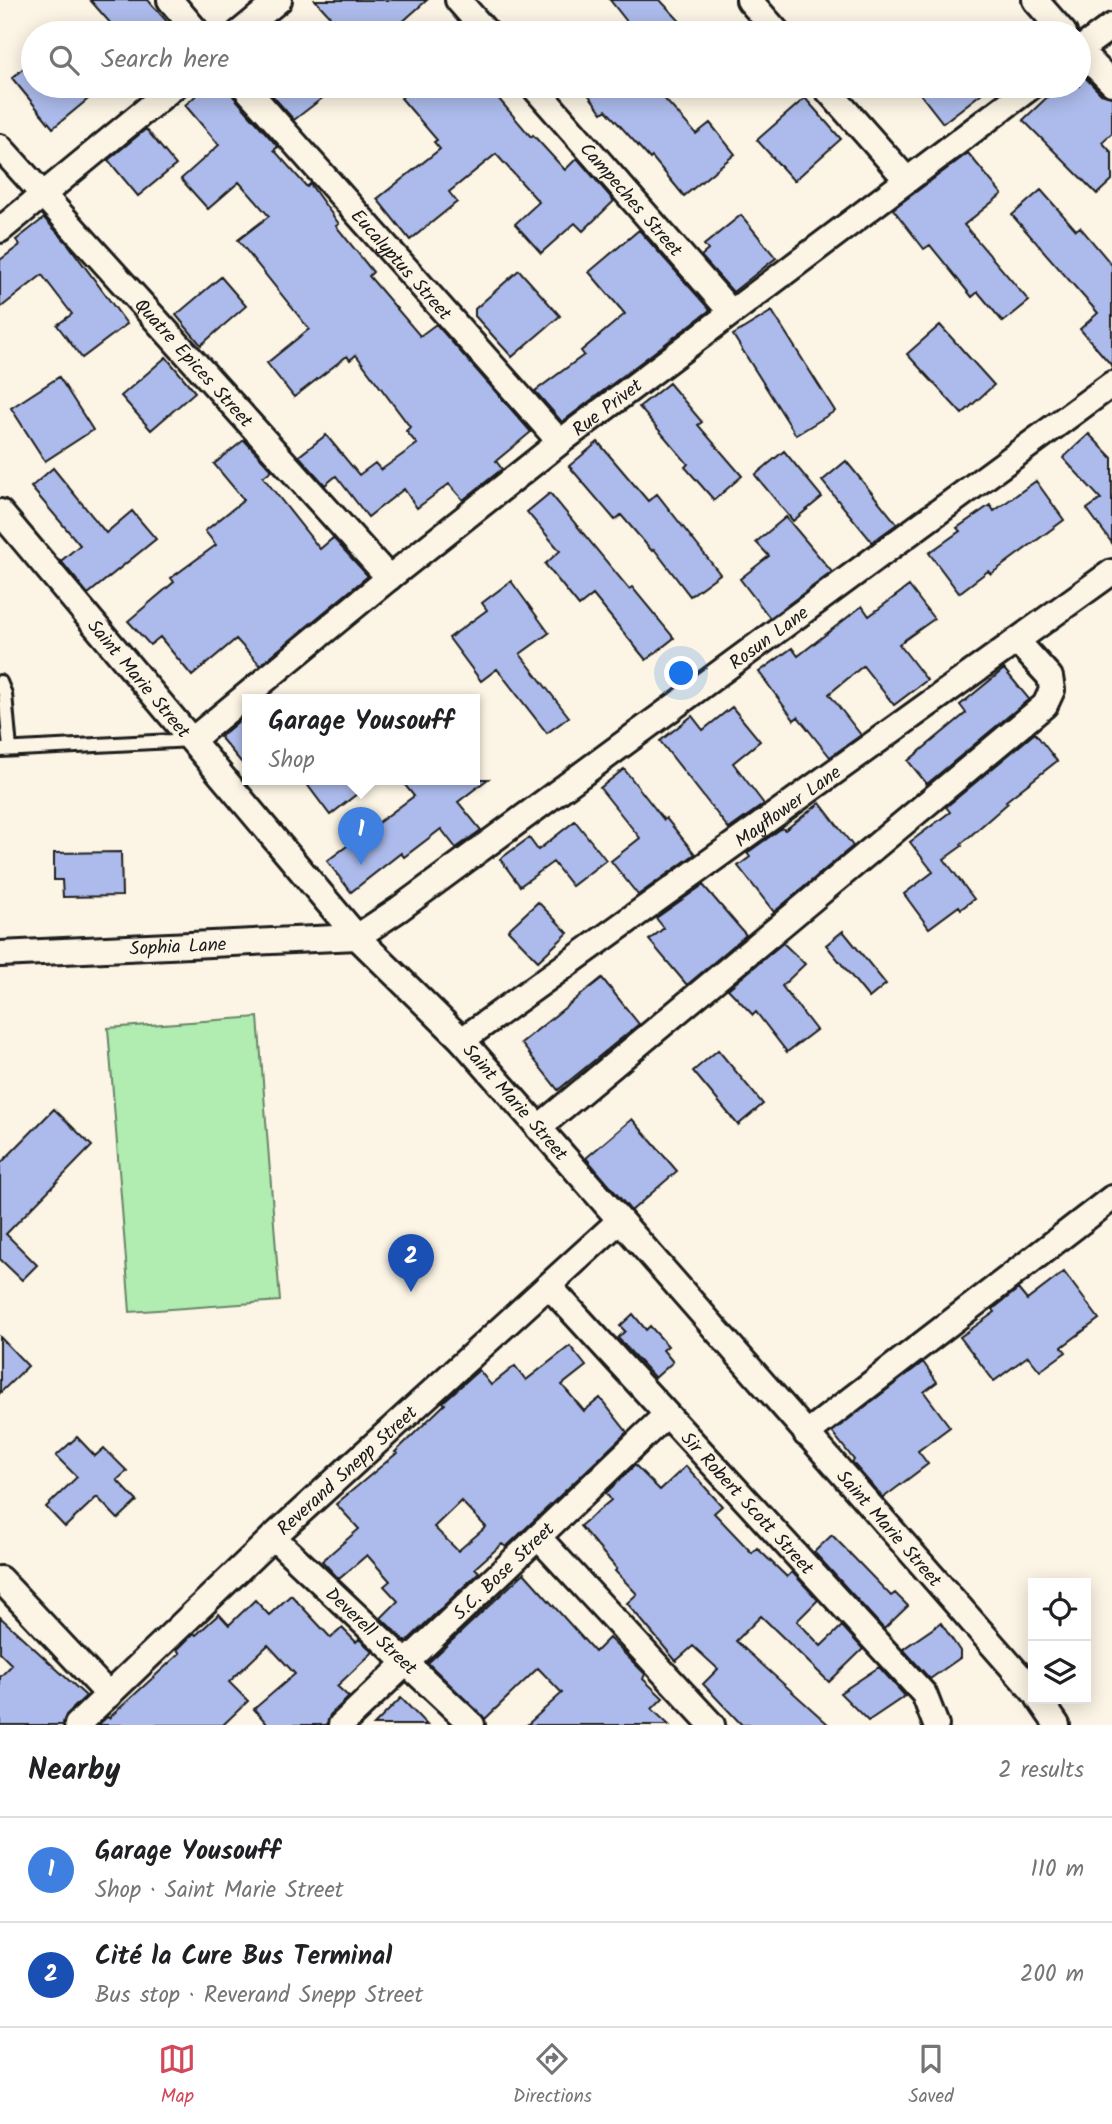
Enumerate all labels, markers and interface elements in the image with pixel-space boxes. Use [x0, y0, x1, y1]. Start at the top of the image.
search box [21, 21, 1091, 98]
text: Search here [101, 39, 229, 81]
icon: search [45, 41, 83, 79]
street label: Campeches Street [572, 136, 690, 265]
street label: Eucalyptus Street [343, 203, 459, 328]
street label: Quatre Epices Street [126, 292, 260, 436]
street label: Rue Privet [566, 371, 650, 445]
street label: Rosun Lane [723, 599, 816, 678]
street label: Saint Marie Street [79, 613, 197, 746]
your location [664, 656, 698, 690]
popup [242, 694, 480, 785]
text: Garage Yousouff [269, 701, 454, 743]
text: Shop [269, 743, 314, 779]
street label: Mayflower Lane [729, 758, 848, 856]
pin: 1 [338, 807, 384, 865]
street label: Sophia Lane [129, 930, 228, 965]
street label: Saint Marie Street [454, 1037, 575, 1169]
pin: 2 [388, 1234, 434, 1292]
street label: Reverand Snepp Street [271, 1399, 425, 1544]
street label: Sir Robert Scott Street [673, 1425, 821, 1583]
street label: Saint Marie Street [828, 1464, 949, 1595]
street label: S.C. Bose Street [447, 1515, 563, 1628]
map controls [1028, 1578, 1091, 1704]
button: locate [1028, 1578, 1091, 1641]
street label: Deverell Street [317, 1581, 424, 1684]
button: layers [1028, 1641, 1091, 1704]
text: Nearby [28, 1747, 120, 1795]
text: 2 results [998, 1753, 1084, 1789]
text: Garage Yousouff [95, 1831, 280, 1873]
text: 1 [48, 1852, 54, 1888]
text: 110 m [1031, 1852, 1084, 1888]
text: Shop · Saint Marie Street [95, 1873, 344, 1909]
text: Cité la Cure Bus Terminal [95, 1936, 392, 1978]
text: 2 [44, 1957, 58, 1993]
text: 200 m [1020, 1957, 1084, 1993]
text: Bus stop · Reverand Snepp Street [95, 1978, 423, 2014]
tab: Map [158, 2040, 196, 2112]
tab: Directions [513, 2040, 592, 2112]
tab: Saved [909, 2040, 954, 2112]

